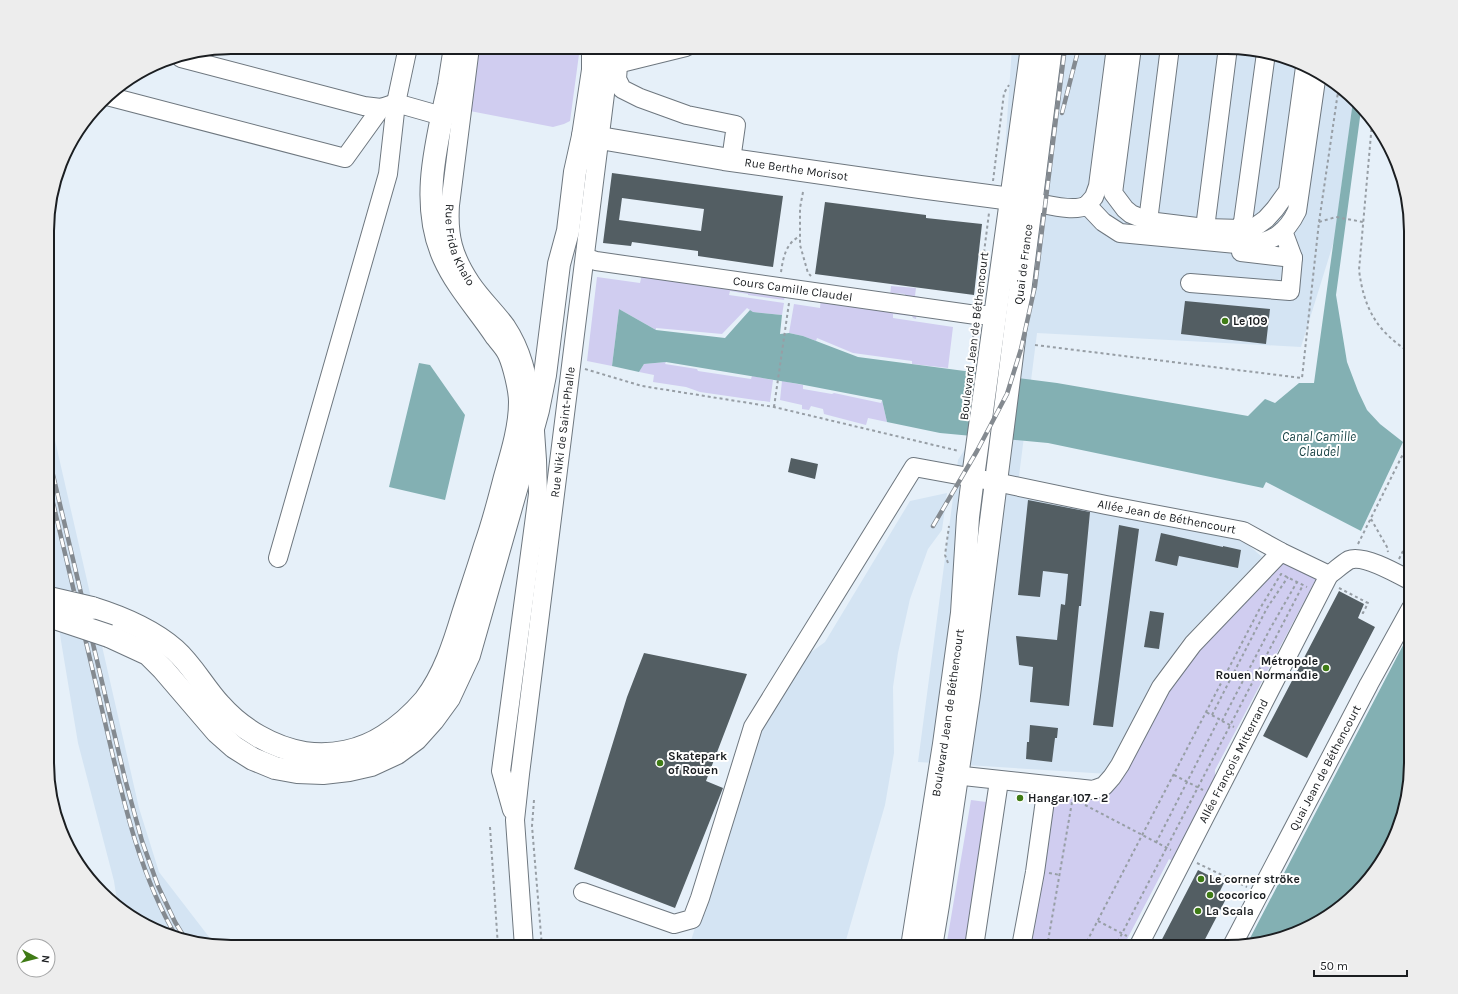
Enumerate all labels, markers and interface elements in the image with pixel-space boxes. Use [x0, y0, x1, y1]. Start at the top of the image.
street label: Rue Berthe Morisot [744, 155, 850, 184]
street label: Rue Frida Khalo [443, 204, 478, 288]
street label: Quai de France [1011, 223, 1036, 305]
street label: Boulevard Jean de Béthencourt [957, 251, 991, 421]
street label: Cours Camille Claudel [732, 274, 853, 304]
place label: Le 109 [1233, 314, 1268, 328]
marker: Le 109 [1220, 316, 1230, 326]
street label: Rue Niki de Saint-Phalle [548, 366, 578, 498]
water label: Canal Camille Claudel [1282, 429, 1356, 459]
street label: Allée Jean de Béthencourt [1096, 496, 1238, 537]
street label: Boulevard Jean de Béthencourt [929, 627, 967, 798]
place label: Métropole Rouen Normandie [1215, 654, 1318, 682]
marker: Métropole Rouen Normandie [1321, 663, 1331, 673]
street label: Allée François Mitterrand [1196, 697, 1271, 825]
street label: Quai Jean de Béthencourt [1287, 702, 1364, 833]
place label: Skatepark of Rouen [668, 749, 727, 777]
marker: Skatepark of Rouen [655, 758, 665, 768]
place label: Hangar 107 - 2 [1028, 791, 1108, 805]
marker: Hangar 107 - 2 [1015, 793, 1025, 803]
place label: Le corner ströke [1209, 872, 1300, 886]
marker: Le corner ströke [1196, 874, 1206, 884]
place label: cocorico [1218, 888, 1266, 902]
marker: cocorico [1205, 890, 1215, 900]
place label: La Scala [1206, 904, 1254, 918]
marker: La Scala [1193, 906, 1203, 916]
north arrow [16, 938, 56, 978]
scale bar [1314, 952, 1407, 978]
text: N [38, 954, 52, 964]
text: 50 m [1320, 959, 1348, 973]

